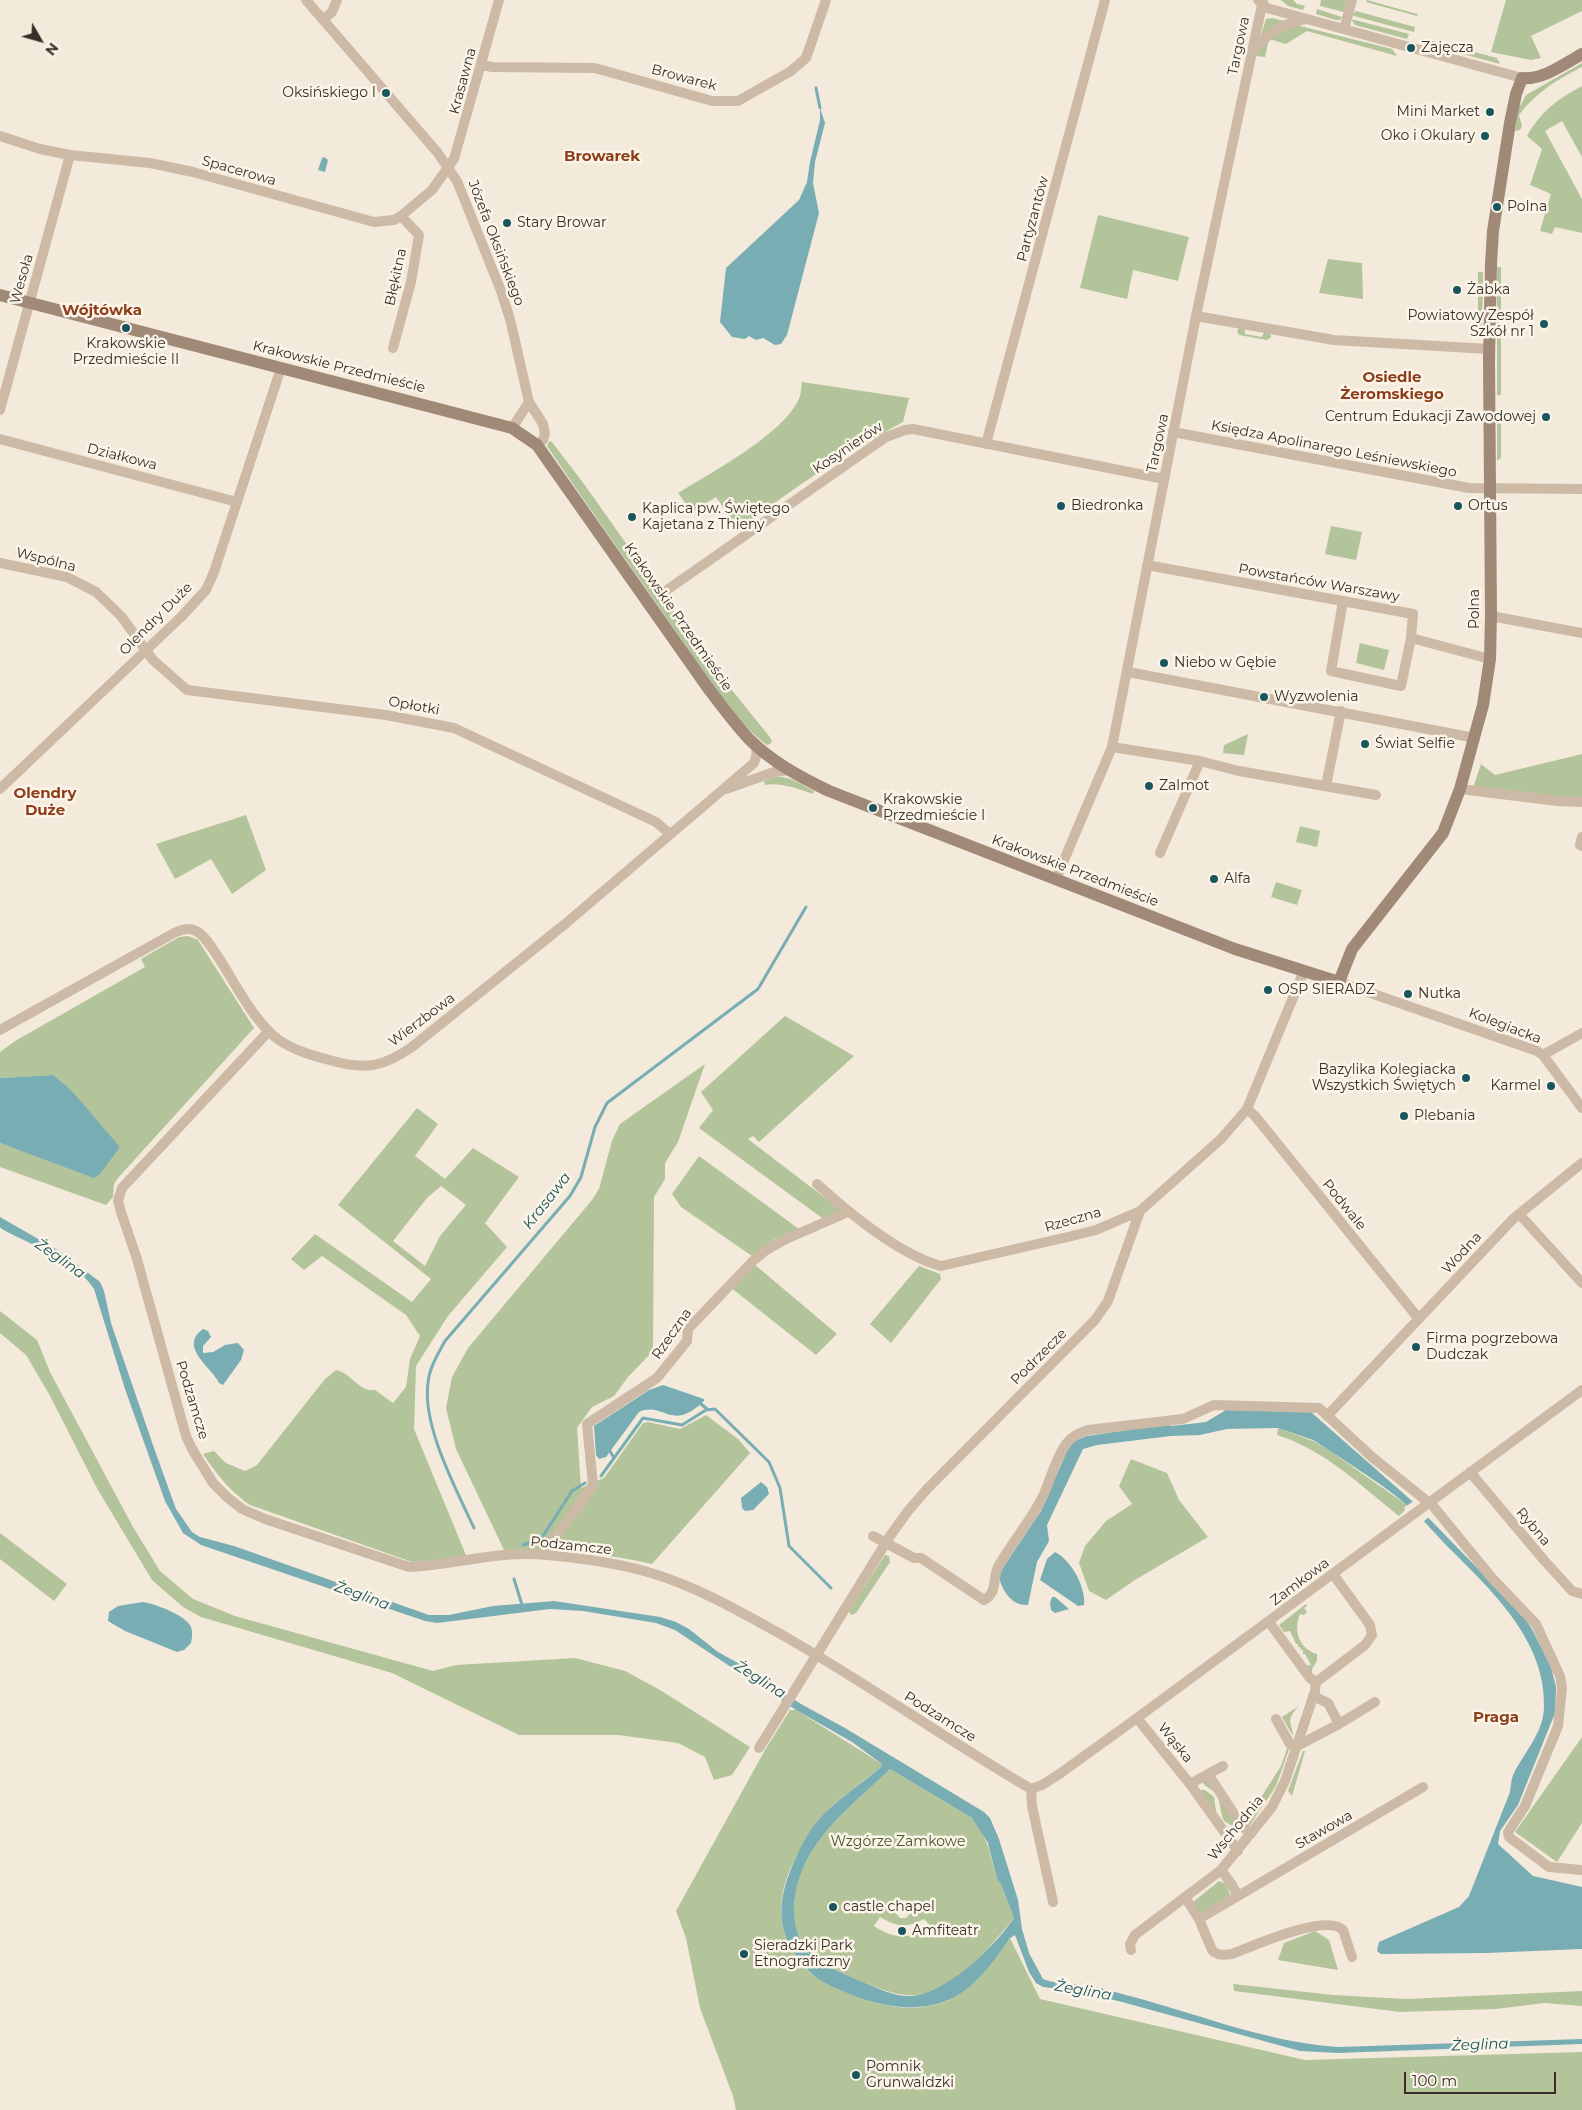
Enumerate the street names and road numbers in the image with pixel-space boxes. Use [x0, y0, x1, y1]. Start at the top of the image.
street label: Targowa [1225, 15, 1253, 77]
street label: Krasawna [446, 46, 480, 116]
street label: Browarek [649, 61, 719, 95]
street label: Spacerowa [200, 152, 278, 190]
street label: Partyzantów [1014, 174, 1052, 264]
street label: Józefa Oksińskiego [464, 178, 528, 308]
street label: Błękitna [382, 247, 410, 307]
street label: Wesoła [7, 252, 37, 306]
street label: Krakowskie Przedmieście [251, 337, 427, 397]
street label: Targowa [1144, 412, 1172, 474]
street label: Księdza Apolinarego Leśniewskiego [1210, 417, 1458, 481]
street label: Kosynierów [810, 418, 886, 478]
street label: Działkowa [85, 440, 159, 474]
street label: Krakowskie Przedmieście [620, 540, 736, 694]
street label: Wspólna [14, 544, 78, 576]
street label: Powstańców Warszawy [1237, 561, 1401, 605]
street label: Olendry Duże [116, 579, 196, 659]
street label: Polna [1467, 589, 1483, 629]
street label: Opłotki [387, 693, 441, 719]
street label: Krakowskie Przedmieście [989, 831, 1161, 911]
street label: Wierzbowa [386, 990, 458, 1050]
street label: Kolegiacka [1466, 1004, 1544, 1048]
street label: Podwale [1318, 1176, 1370, 1234]
street label: Rzeczna [1043, 1204, 1103, 1236]
street label: Wodna [1439, 1229, 1485, 1277]
street label: Rzeczna [648, 1305, 696, 1363]
street label: Podrzecze [1007, 1325, 1071, 1389]
street label: Podzamcze [172, 1358, 212, 1442]
street label: Rybna [1512, 1504, 1554, 1550]
street label: Podzamcze [530, 1533, 612, 1559]
street label: Zamkowa [1267, 1554, 1333, 1610]
street label: Podzamcze [901, 1688, 979, 1746]
street label: Wąska [1154, 1720, 1196, 1766]
street label: Wschodnia [1205, 1792, 1267, 1864]
street label: Stawowa [1292, 1807, 1356, 1853]

